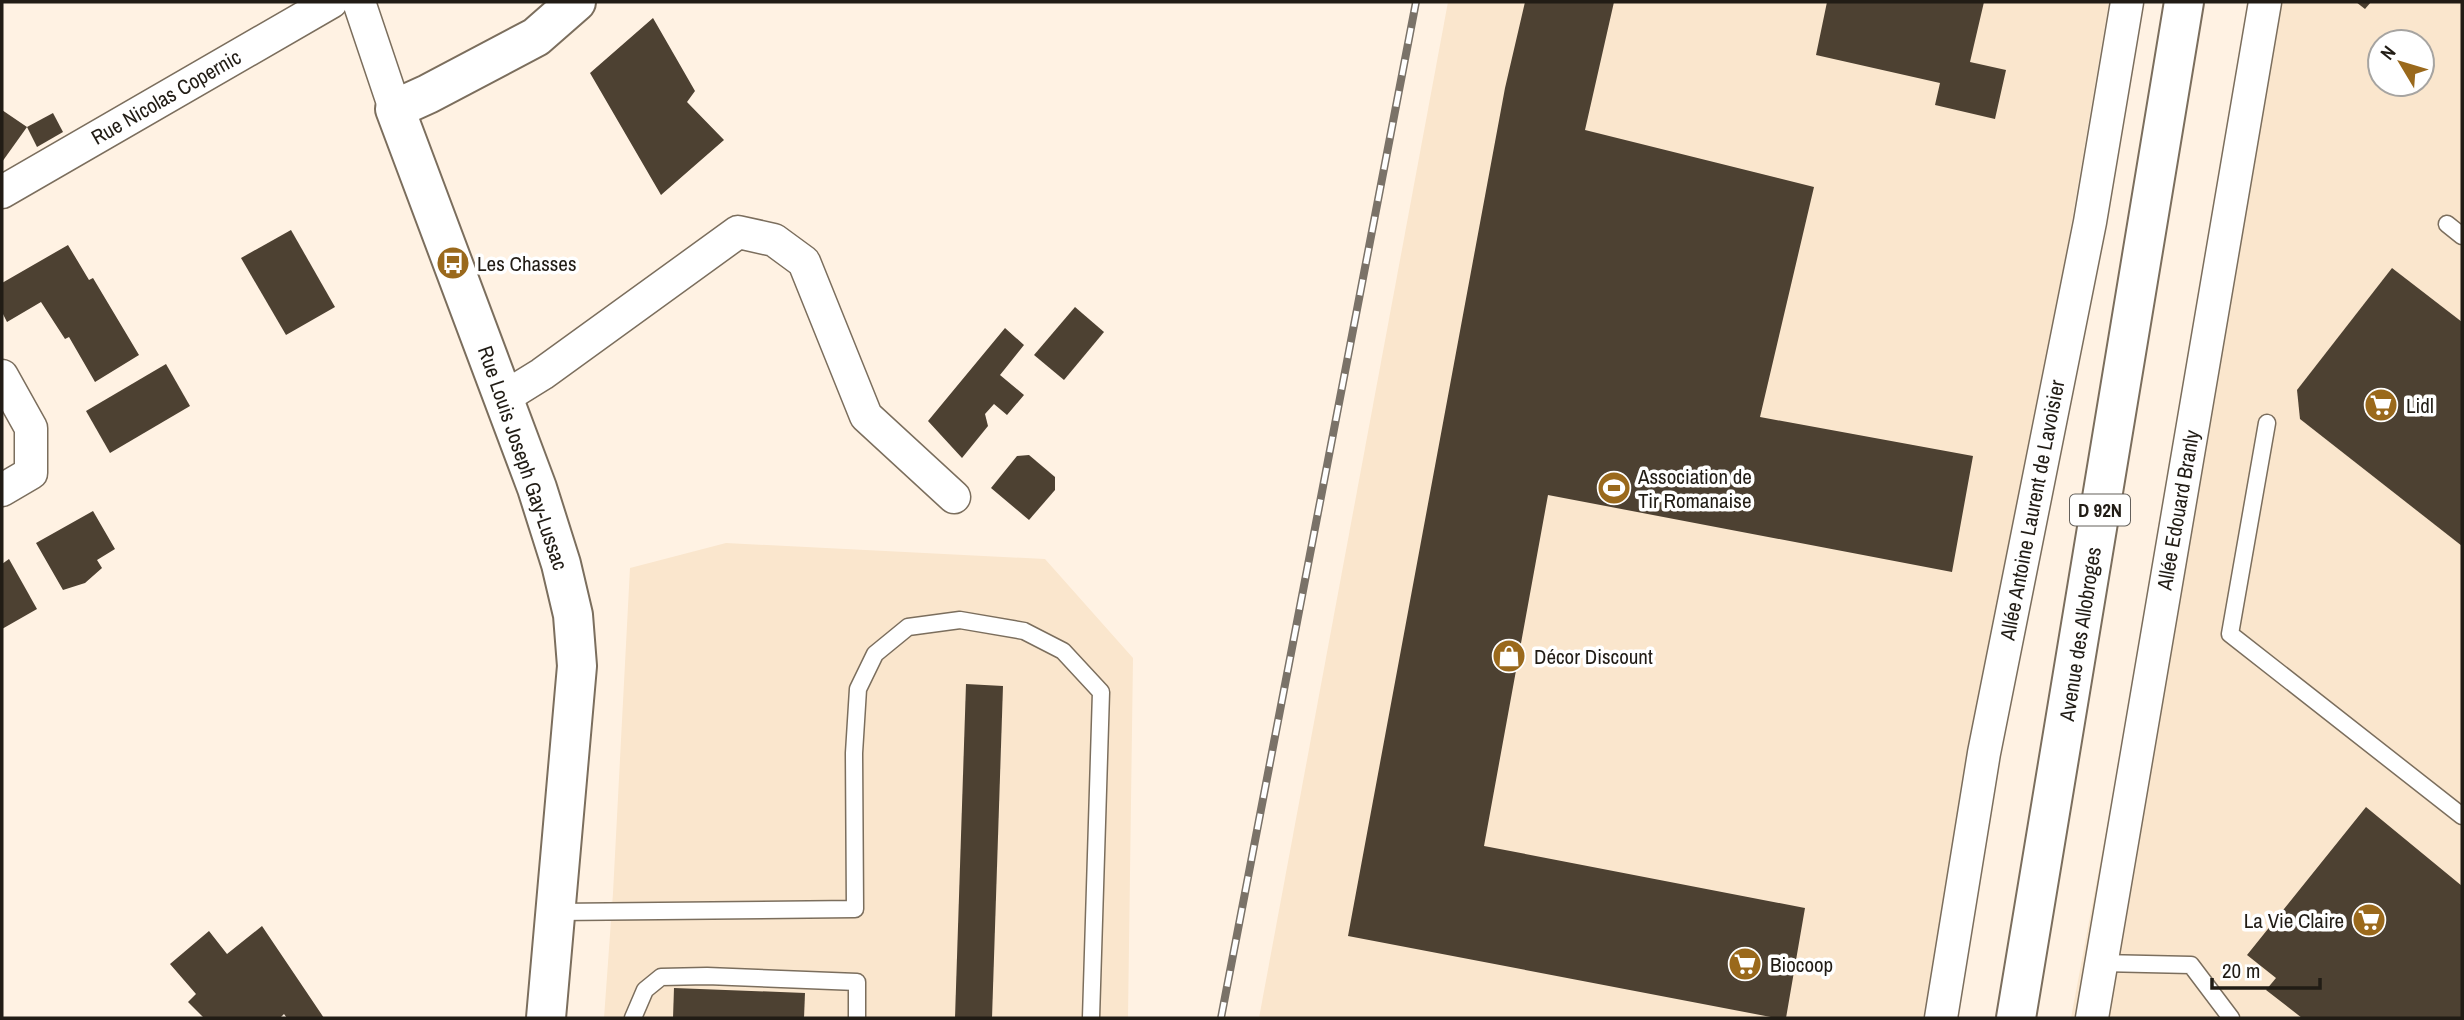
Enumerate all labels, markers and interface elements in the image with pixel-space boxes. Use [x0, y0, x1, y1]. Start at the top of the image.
north arrow [2366, 28, 2436, 98]
text: N [2374, 40, 2401, 65]
street label: Rue Nicolas Copernic [86, 42, 246, 152]
bus stop icon: Les Chasses [434, 244, 472, 282]
place label: Les Chasses [477, 249, 577, 278]
street label: Rue Louis Joseph Gay-Lussac [471, 342, 575, 574]
street label: Allée Antoine Laurent de Lavoisier [1992, 377, 2071, 643]
supermarket icon: Lidl [2362, 386, 2400, 424]
place label: Lidl [2406, 391, 2434, 420]
street label: Allée Edouard Branly [2150, 427, 2206, 593]
place label: Association de Tir Romanaise [1637, 462, 1752, 515]
sports icon: Association de Tir Romanaise [1595, 469, 1633, 507]
road number: D 92N [2070, 495, 2130, 526]
street label: Avenue des Allobroges [2052, 545, 2108, 724]
shop icon: Décor Discount [1490, 637, 1528, 675]
place label: Décor Discount [1534, 642, 1653, 671]
supermarket icon: La Vie Claire [2350, 901, 2388, 939]
place label: La Vie Claire [2244, 906, 2344, 935]
supermarket icon: Biocoop [1726, 945, 1764, 983]
scale bar [2212, 946, 2320, 990]
place label: Biocoop [1770, 950, 1833, 979]
text: 20 m [2222, 956, 2260, 985]

